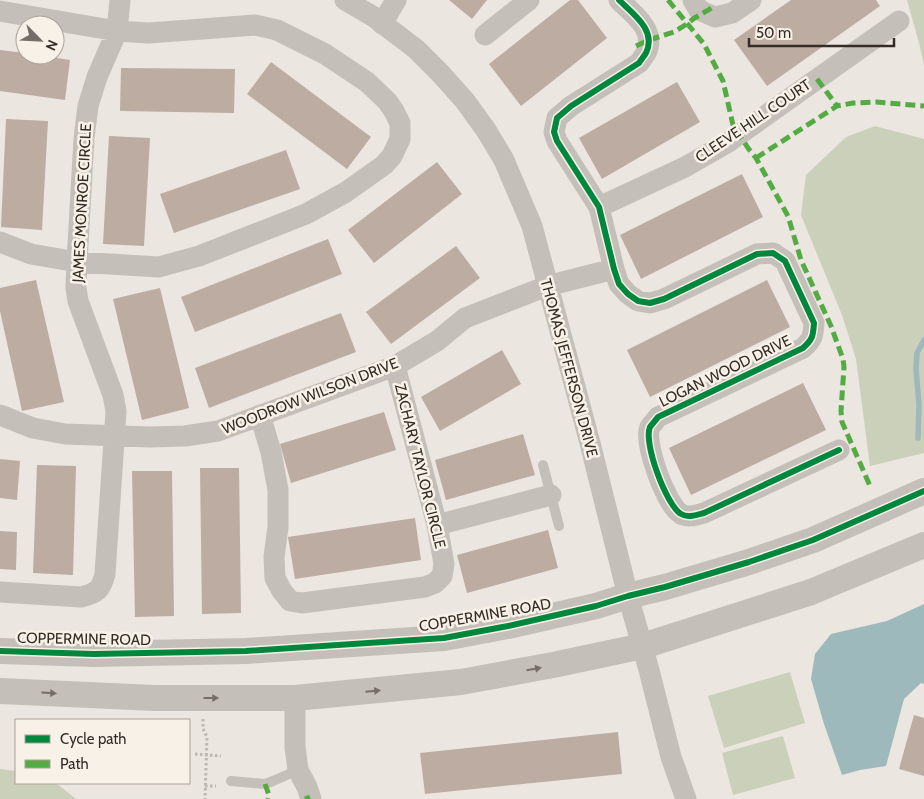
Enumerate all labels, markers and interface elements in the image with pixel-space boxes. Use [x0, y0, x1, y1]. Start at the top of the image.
north arrow [15, 15, 65, 65]
scale bar [749, 15, 894, 47]
text: 50 m [756, 24, 791, 42]
text: N [42, 37, 62, 53]
street label: CLEEVE HILL COURT [692, 76, 814, 166]
street label: JAMES MONROE CIRCLE [69, 123, 95, 284]
street label: THOMAS JEFFERSON DRIVE [536, 277, 602, 459]
street label: LOGAN WOOD DRIVE [656, 331, 794, 411]
street label: WOODROW WILSON DRIVE [219, 354, 401, 438]
street label: ZACHARY TAYLOR CIRCLE [391, 382, 449, 550]
street label: COPPERMINE ROAD [418, 595, 553, 635]
street label: COPPERMINE ROAD [17, 629, 151, 649]
one-way arrow [527, 664, 543, 672]
one-way arrow [366, 686, 382, 694]
one-way arrow [41, 690, 57, 698]
one-way arrow [203, 694, 219, 702]
legend [15, 719, 190, 784]
text: Cycle path [60, 730, 126, 748]
text: Path [60, 755, 89, 773]

